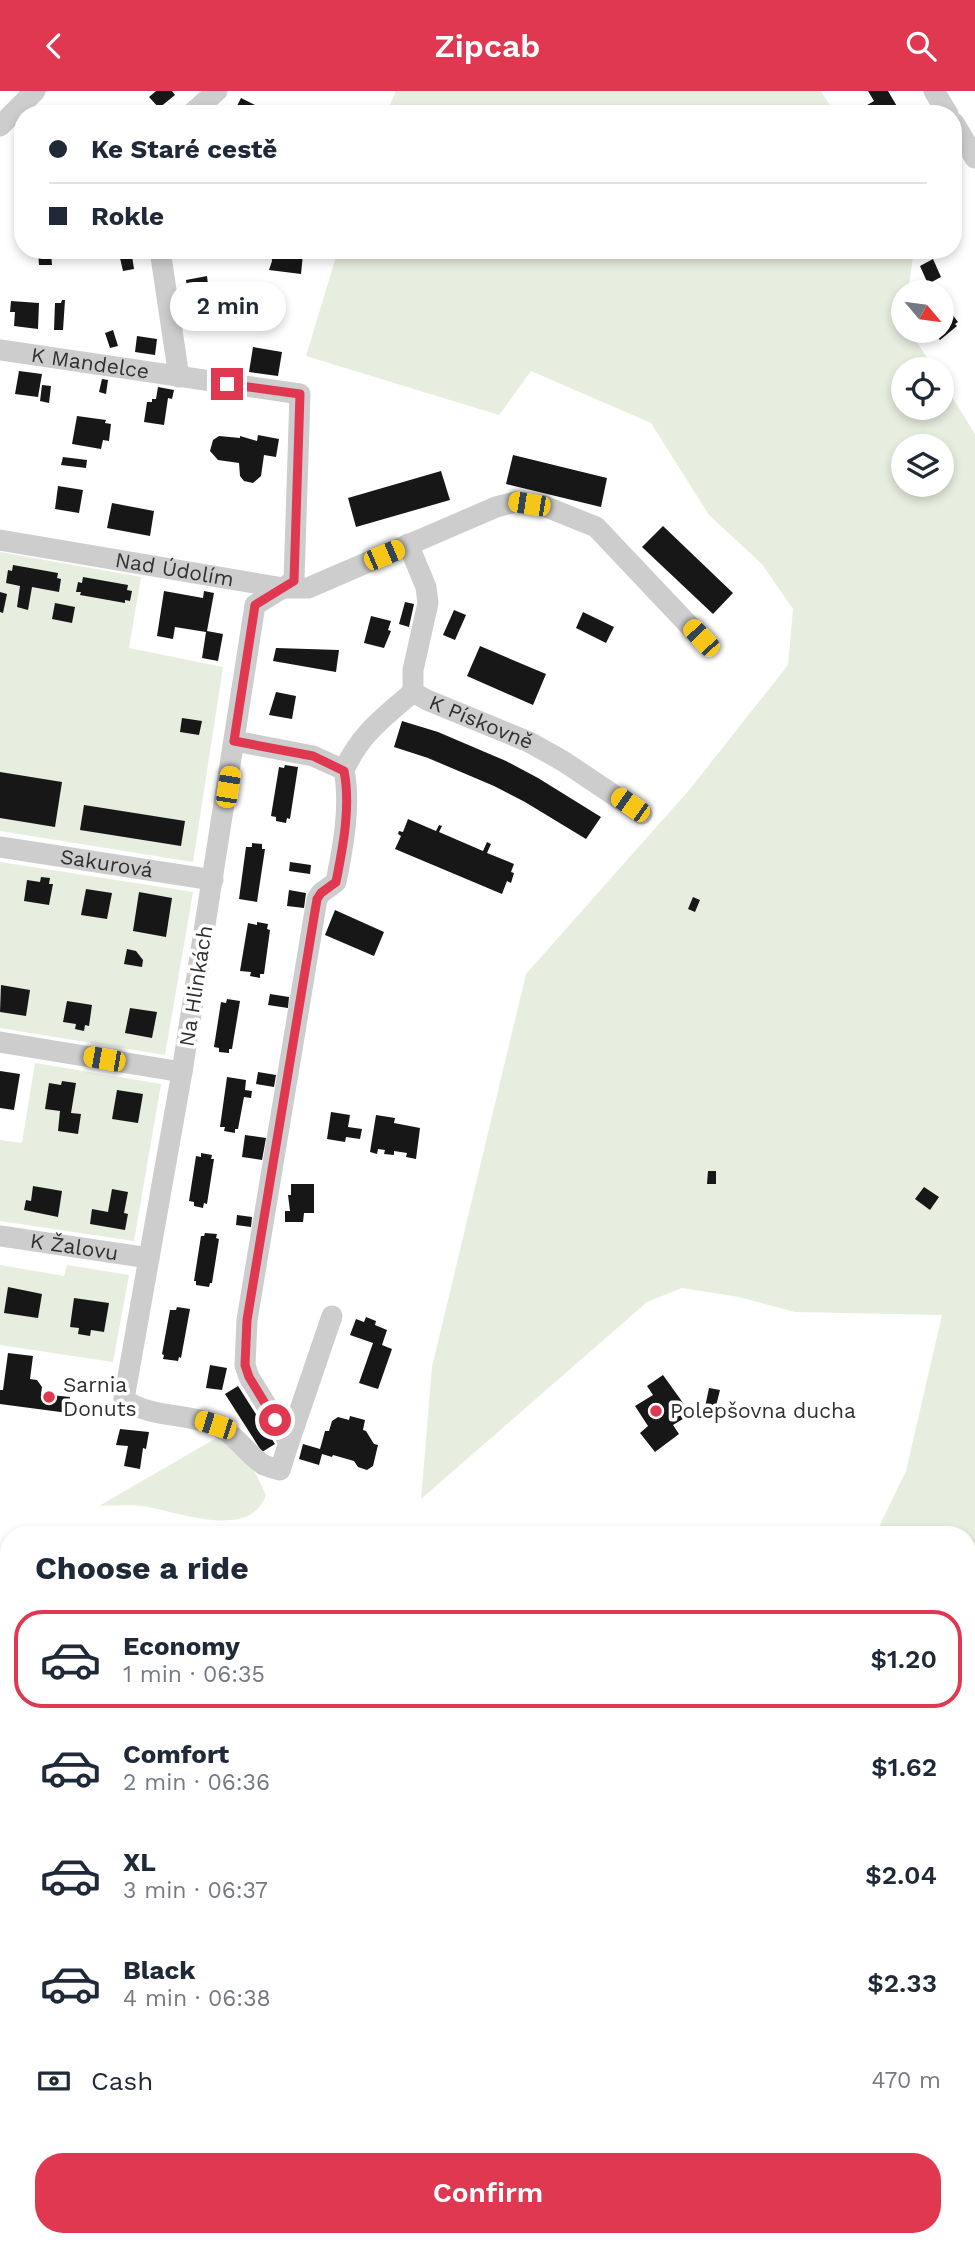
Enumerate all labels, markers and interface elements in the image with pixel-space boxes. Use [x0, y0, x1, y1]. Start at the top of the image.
icon: back [35, 27, 73, 65]
text: Zipcab [435, 27, 540, 65]
icon: search [902, 27, 940, 65]
text: Ke Staré cestě [91, 134, 277, 164]
text: Rokle [91, 201, 164, 231]
north arrow [891, 280, 954, 343]
map controls [891, 280, 954, 497]
callout: 2 min [169, 282, 285, 331]
text: 2 min [196, 293, 260, 320]
street label: K Mandelce [29, 342, 151, 384]
button: locate [891, 357, 954, 420]
route end [211, 368, 243, 400]
button: layers [891, 434, 954, 497]
car [507, 490, 552, 518]
car [361, 537, 408, 573]
street label: Nad Údolím [113, 547, 236, 591]
car [679, 615, 724, 661]
street label: K Pískovně [425, 689, 537, 754]
car [215, 765, 242, 809]
car [607, 784, 654, 826]
street label: Sakurová [59, 844, 155, 883]
street label: Na Hlinkách [174, 923, 217, 1048]
car [82, 1045, 127, 1073]
street label: K Žalovu [29, 1228, 120, 1265]
place label: Sarnia Donuts [63, 1372, 137, 1421]
marker: Sarnia Donuts [41, 1389, 57, 1405]
place label: Polepšovna ducha [670, 1398, 856, 1423]
marker: Polepšovna ducha [648, 1403, 664, 1419]
route start [259, 1404, 291, 1436]
car [192, 1409, 239, 1441]
text: Choose a ride [35, 1549, 249, 1587]
icon: car [39, 1628, 102, 1691]
text: Economy [123, 1631, 240, 1661]
text: $1.20 [870, 1644, 937, 1674]
text: 1 min · 06:35 [123, 1661, 265, 1688]
icon: car [39, 1736, 102, 1799]
text: Comfort [123, 1739, 229, 1769]
text: $1.62 [871, 1752, 937, 1782]
text: 2 min · 06:36 [123, 1769, 270, 1796]
icon: car [39, 1844, 102, 1907]
text: XL [123, 1847, 156, 1877]
text: $2.04 [865, 1860, 937, 1890]
text: 3 min · 06:37 [123, 1877, 268, 1904]
icon: car [39, 1952, 102, 2015]
text: Black [123, 1955, 195, 1985]
text: $2.33 [867, 1968, 937, 1998]
text: 4 min · 06:38 [123, 1985, 271, 2012]
icon: cash [35, 2062, 73, 2100]
text: Cash [91, 2066, 153, 2096]
text: 470 m [872, 2067, 941, 2094]
button: Confirm [35, 2153, 941, 2233]

